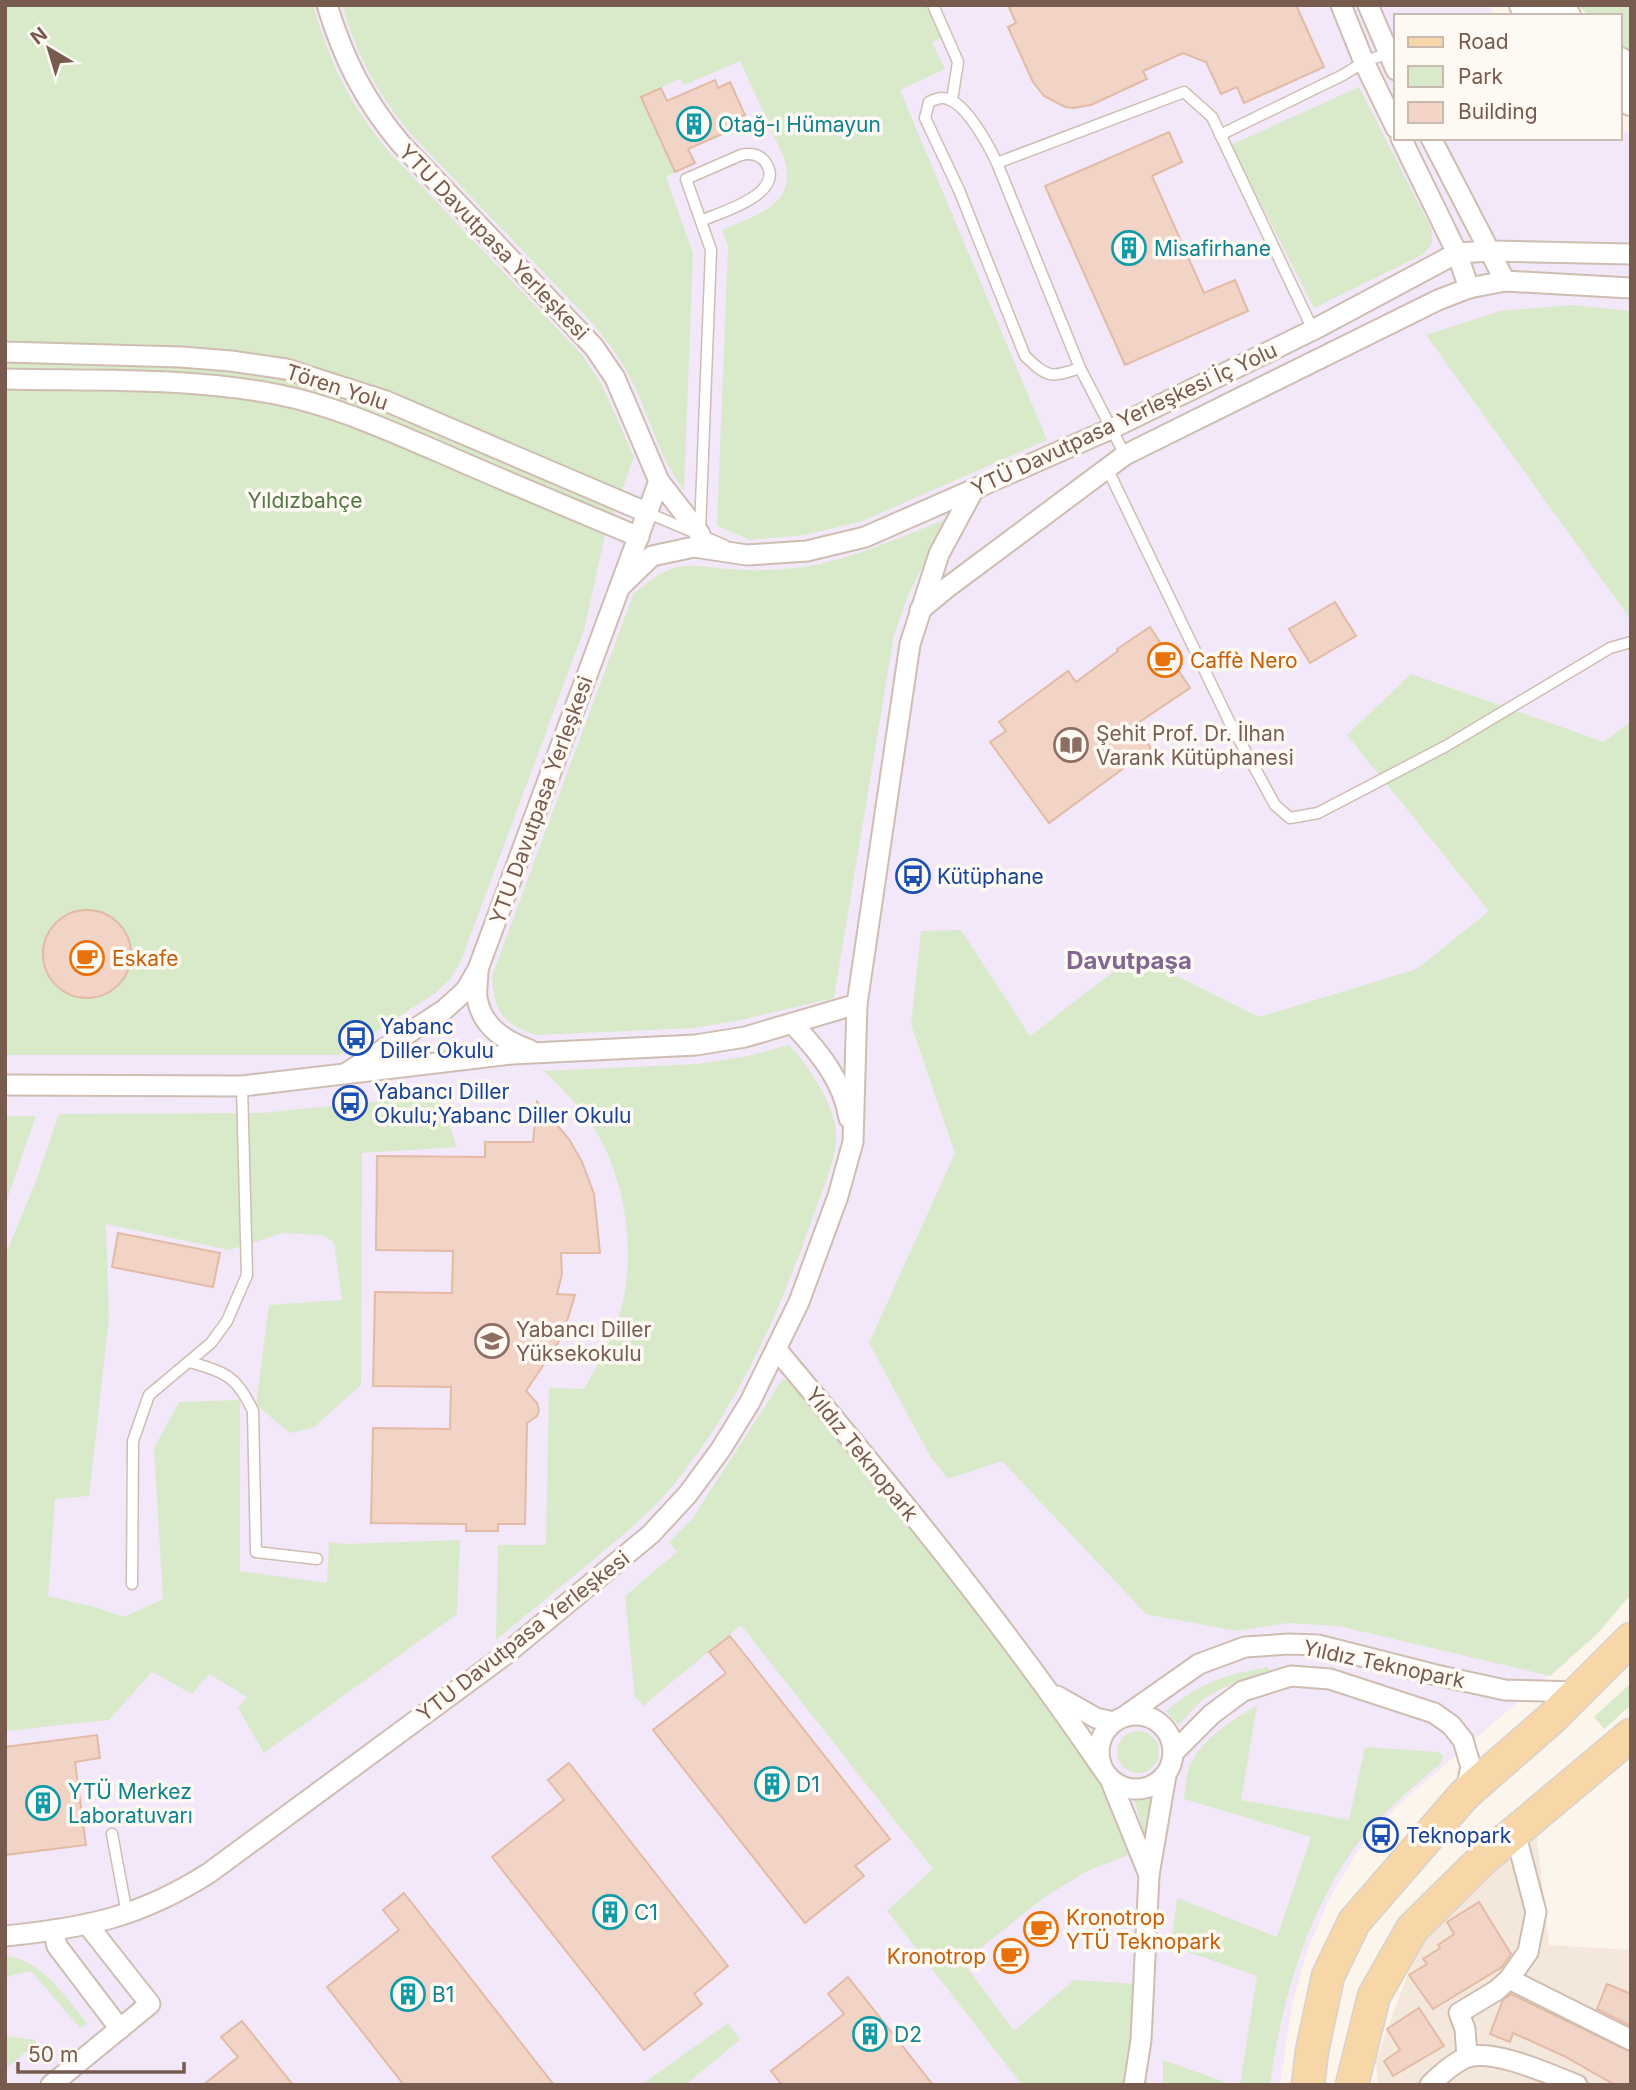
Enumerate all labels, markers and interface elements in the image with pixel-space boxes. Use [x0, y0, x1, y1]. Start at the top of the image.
north arrow [14, 14, 84, 84]
legend [1394, 14, 1622, 140]
text: N [26, 22, 52, 50]
text: Road [1458, 29, 1509, 54]
text: Park [1458, 64, 1503, 89]
text: Building [1458, 99, 1538, 124]
building icon: Otağ-ı Hümayun [675, 105, 713, 143]
place label: Otağ-ı Hümayun [718, 112, 881, 137]
street label: YTU Davutpasa Yerleşkesi [394, 139, 594, 345]
building icon: Misafirhane [1110, 229, 1148, 267]
place label: Misafirhane [1154, 236, 1271, 261]
street label: YTÜ Davutpasa Yerleşkesi İç Yolu [967, 336, 1281, 501]
street label: Tören Yolu [283, 359, 391, 415]
park label: Yıldızbahçe [248, 488, 362, 513]
cafe icon: Caffè Nero [1146, 641, 1184, 679]
place label: Caffè Nero [1190, 648, 1298, 673]
street label: YTU Davutpasa Yerleşkesi [484, 673, 598, 927]
place label: Şehit Prof. Dr. İlhan Varank Kütüphanesi [1096, 720, 1294, 770]
library icon: Şehit Prof. Dr. İlhan Varank Kütüphanesi [1052, 726, 1090, 764]
bus stop icon: Kütüphane [894, 857, 932, 895]
place label: Kütüphane [937, 864, 1044, 889]
cafe icon: Eskafe [68, 939, 106, 977]
place label: Eskafe [112, 946, 178, 971]
district label: Davutpaşa [1066, 946, 1192, 975]
place label: Yabanc Diller Okulu [380, 1014, 494, 1063]
bus stop icon: Yabanc Diller Okulu [337, 1019, 375, 1057]
place label: Yabancı Diller Okulu;Yabanc Diller Okulu [374, 1079, 632, 1128]
bus stop icon: Yabancı Diller Okulu;Yabanc Diller Okulu [331, 1084, 369, 1122]
place label: Yabancı Diller Yüksekokulu [516, 1317, 651, 1366]
school or university icon: Yabancı Diller Yüksekokulu [473, 1322, 511, 1360]
street label: Yıldız Teknopark [800, 1382, 924, 1526]
street label: YTU Davutpasa Yerleşkesi [412, 1545, 634, 1727]
street label: Yıldız Teknopark [1301, 1635, 1468, 1693]
building icon: D1 [753, 1765, 791, 1803]
place label: D1 [796, 1772, 820, 1797]
place label: YTÜ Merkez Laboratuvarı [68, 1778, 193, 1828]
building icon: YTÜ Merkez Laboratuvarı [24, 1784, 62, 1822]
bus stop icon: Teknopark [1362, 1816, 1400, 1854]
place label: Teknopark [1406, 1823, 1512, 1848]
building icon: C1 [591, 1893, 629, 1931]
place label: C1 [634, 1900, 658, 1925]
place label: Kronotrop YTÜ Teknopark [1066, 1905, 1222, 1954]
cafe icon: Kronotrop YTÜ Teknopark [1022, 1910, 1060, 1948]
cafe icon: Kronotrop [992, 1937, 1030, 1975]
place label: Kronotrop [887, 1944, 986, 1969]
building icon: B1 [389, 1975, 427, 2013]
place label: B1 [432, 1982, 454, 2007]
building icon: D2 [851, 2015, 889, 2053]
place label: D2 [894, 2022, 922, 2047]
scale bar [18, 2030, 184, 2074]
text: 50 m [28, 2042, 78, 2067]

